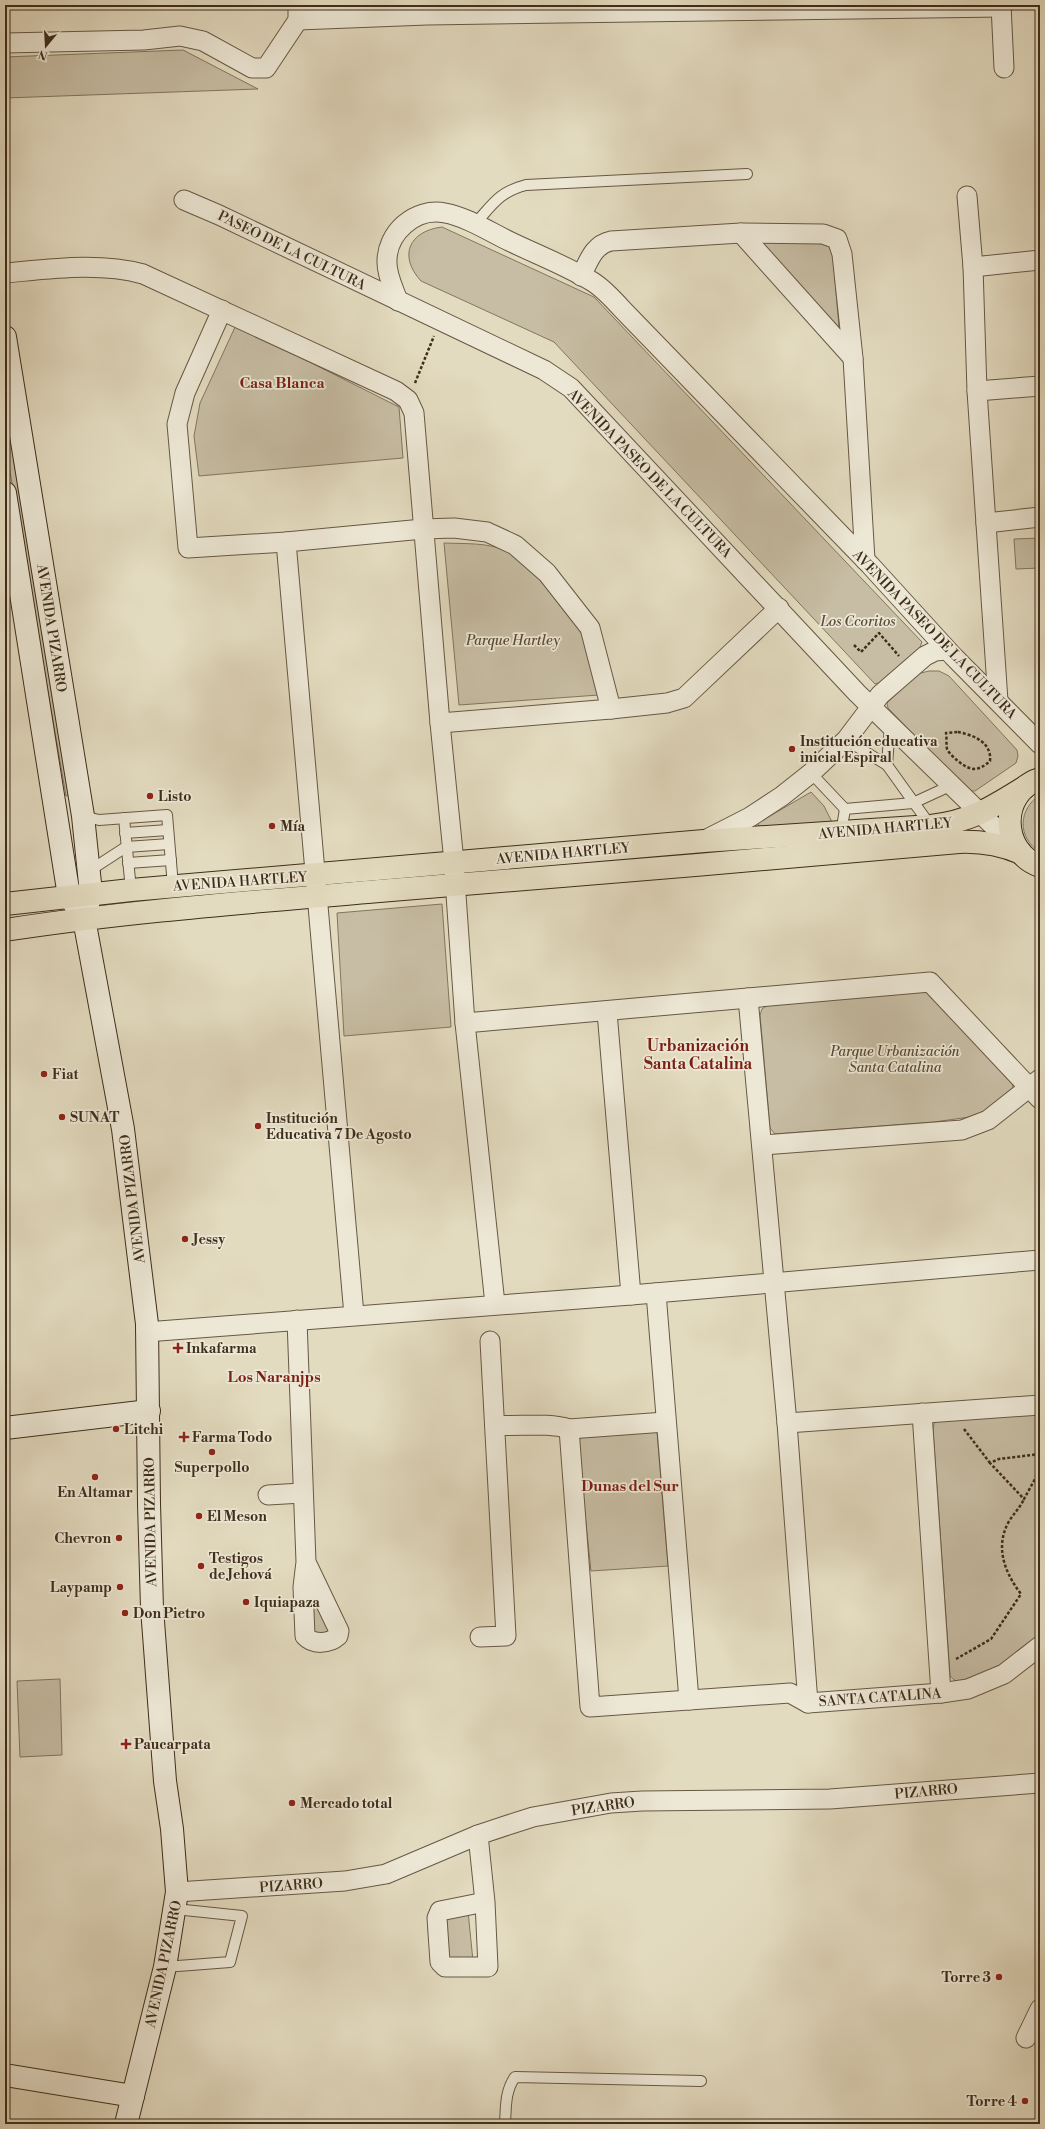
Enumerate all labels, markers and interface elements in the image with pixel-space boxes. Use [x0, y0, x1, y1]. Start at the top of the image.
north arrow [26, 26, 66, 66]
text: N [37, 46, 50, 63]
street label: PASEO DE LA CULTURA [214, 207, 369, 295]
district label: Casa Blanca [239, 374, 325, 393]
street label: AVENIDA PASEO DE LA CULTURA [563, 384, 735, 563]
street label: AVENIDA PASEO DE LA CULTURA [848, 545, 1020, 724]
street label: AVENIDA PIZARRO [32, 562, 70, 694]
park label: Los Ccoritos [819, 613, 896, 631]
park label: Parque Hartley [465, 632, 561, 650]
place label: Institución educativa inicial Espiral [800, 733, 938, 767]
marker: Institución educativa inicial Espiral [787, 744, 797, 754]
place label: Listo [158, 788, 192, 806]
marker: Listo [145, 791, 155, 801]
street label: AVENIDA HARTLEY [816, 814, 954, 844]
place label: Mía [280, 818, 305, 836]
marker: Mía [267, 821, 277, 831]
street label: AVENIDA HARTLEY [494, 839, 632, 869]
street label: AVENIDA HARTLEY [171, 868, 309, 896]
district label: Urbanización Santa Catalina [644, 1036, 753, 1074]
park label: Parque Urbanización Santa Catalina [829, 1043, 960, 1077]
place label: Fiat [52, 1066, 79, 1084]
marker: Fiat [39, 1069, 49, 1079]
place label: SUNAT [70, 1109, 119, 1127]
place label: Institución Educativa 7 De Agosto [266, 1110, 412, 1144]
marker: SUNAT [57, 1112, 67, 1122]
marker: Institución Educativa 7 De Agosto [253, 1121, 263, 1131]
street label: AVENIDA PIZARRO [116, 1133, 150, 1265]
place label: Jessy [191, 1231, 226, 1249]
marker: Jessy [180, 1234, 190, 1244]
place label: Inkafarma [186, 1340, 257, 1358]
marker: Inkafarma [173, 1343, 183, 1353]
district label: Los Naranjps [227, 1368, 321, 1387]
place label: Litchi [124, 1421, 164, 1439]
marker: Litchi [111, 1424, 121, 1434]
place label: Farma Todo [192, 1429, 272, 1447]
marker: Farma Todo [179, 1432, 189, 1442]
marker: Superpollo [207, 1447, 217, 1457]
street label: AVENIDA PIZARRO [141, 1457, 161, 1588]
place label: Superpollo [175, 1459, 249, 1477]
marker: En Altamar [90, 1472, 100, 1482]
district label: Dunas del Sur [581, 1477, 679, 1496]
place label: En Altamar [57, 1484, 133, 1502]
place label: El Meson [207, 1508, 267, 1526]
marker: El Meson [194, 1511, 204, 1521]
place label: Chevron [54, 1530, 111, 1548]
marker: Chevron [114, 1533, 124, 1543]
place label: Testigos de Jehová [209, 1550, 272, 1584]
marker: Testigos de Jehová [196, 1561, 206, 1571]
place label: Laypamp [50, 1579, 112, 1597]
marker: Laypamp [115, 1582, 125, 1592]
place label: Iquiapaza [254, 1594, 320, 1612]
marker: Iquiapaza [241, 1597, 251, 1607]
place label: Don Pietro [133, 1605, 205, 1623]
marker: Don Pietro [120, 1608, 130, 1618]
street label: SANTA CATALINA [818, 1685, 942, 1711]
place label: Paucarpata [134, 1736, 211, 1754]
marker: Paucarpata [121, 1739, 131, 1749]
street label: PIZARRO [894, 1780, 959, 1804]
street label: PIZARRO [570, 1794, 636, 1820]
place label: Mercado total [300, 1795, 393, 1813]
marker: Mercado total [287, 1798, 297, 1808]
street label: PIZARRO [259, 1875, 324, 1897]
street label: AVENIDA PIZARRO [141, 1899, 186, 2031]
place label: Torre 3 [941, 1969, 991, 1987]
marker: Torre 3 [994, 1972, 1004, 1982]
place label: Torre 4 [967, 2093, 1017, 2111]
marker: Torre 4 [1020, 2096, 1030, 2106]

